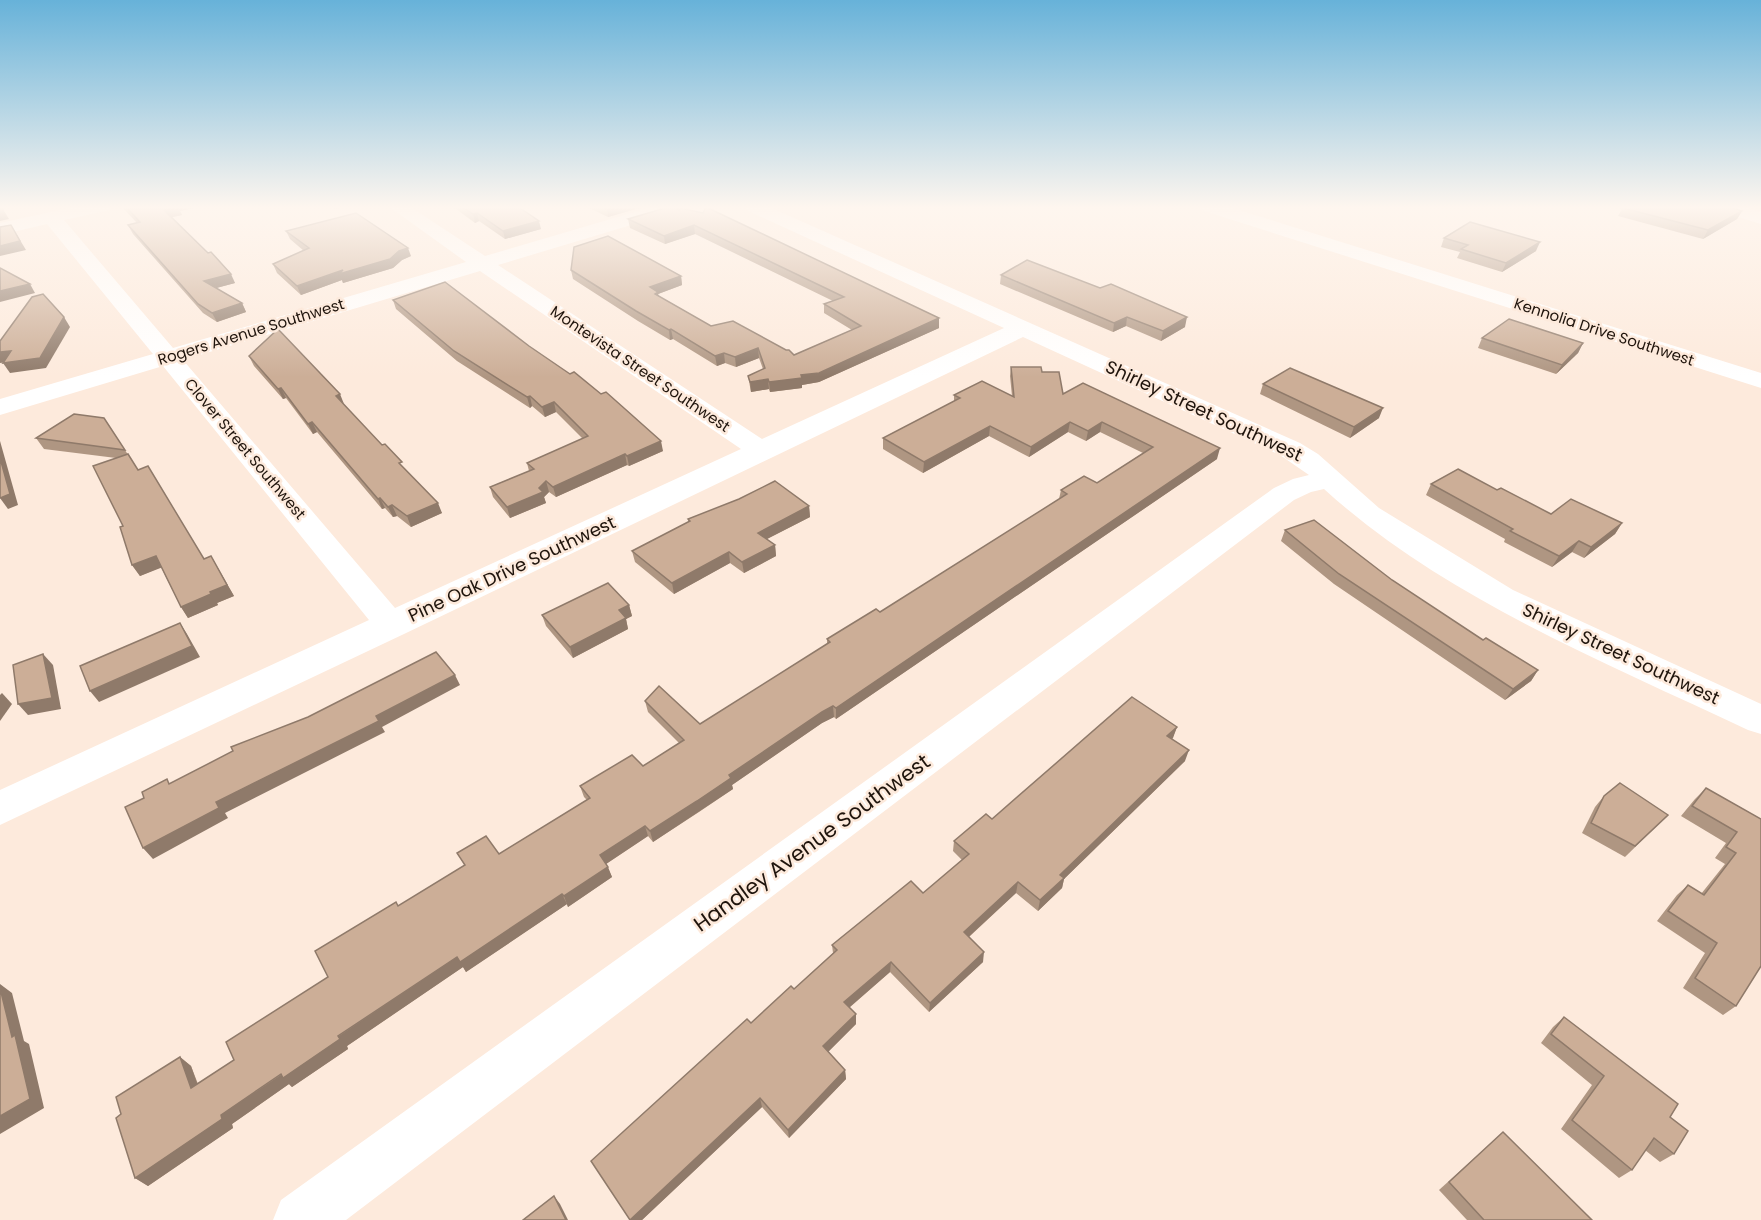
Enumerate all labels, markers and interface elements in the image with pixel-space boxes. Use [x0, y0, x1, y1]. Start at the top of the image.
street label: Kennolia Drive Southwest [1511, 292, 1697, 371]
street label: Rogers Avenue Southwest [155, 293, 347, 370]
street label: Montevista Street Southwest [546, 301, 734, 437]
street label: Shirley Street Southwest [1102, 354, 1307, 467]
street label: Clover Street Southwest [180, 374, 311, 524]
street label: Pine Oak Drive Southwest [404, 509, 620, 628]
street label: Shirley Street Southwest [1519, 597, 1724, 710]
street label: Handley Avenue Southwest [688, 747, 936, 938]

